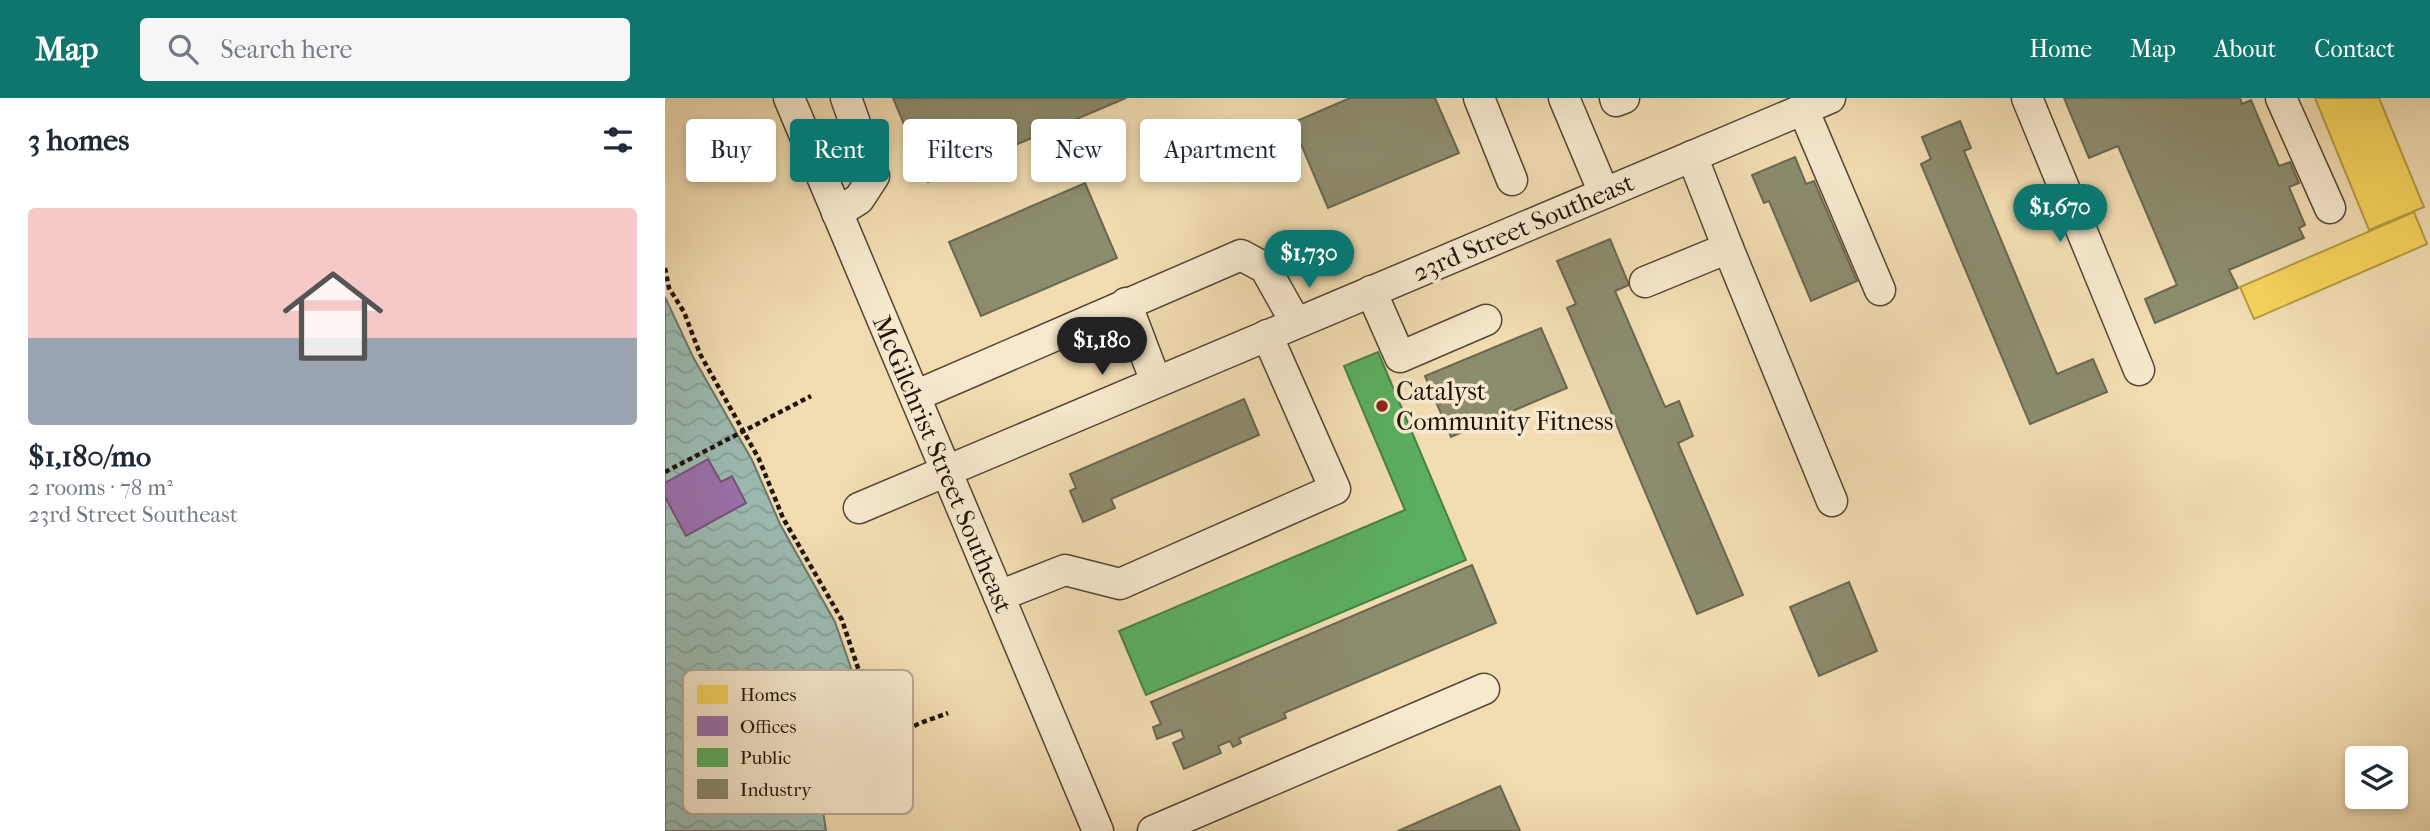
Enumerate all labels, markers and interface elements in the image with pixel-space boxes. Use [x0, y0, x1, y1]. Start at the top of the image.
search box [140, 18, 630, 81]
text: Map [35, 30, 98, 69]
icon: search [164, 30, 202, 68]
text: Search here [220, 34, 352, 65]
text: Home [2030, 35, 2092, 63]
text: Map [2130, 35, 2176, 63]
text: About [2214, 35, 2276, 63]
text: Contact [2314, 35, 2395, 63]
chip: Buy [686, 119, 776, 182]
chip: Rent [790, 119, 889, 182]
chip: Filters [903, 119, 1017, 182]
chip: New [1031, 119, 1126, 182]
chip: Apartment [1140, 119, 1301, 182]
icon: filters [599, 121, 637, 159]
text: 3 homes [28, 123, 129, 158]
street label: 23rd Street Southeast [1408, 167, 1639, 288]
pin: $1,670 [2003, 184, 2117, 244]
text: $1,670 [2029, 193, 2091, 220]
pin: $1,730 [1252, 230, 1366, 290]
text: $1,730 [1280, 239, 1338, 266]
icon: home [270, 253, 396, 379]
street label: McGilchrist Street Southeast [866, 311, 1020, 618]
pin: $1,180 [1045, 317, 1159, 377]
text: $1,180 [1073, 326, 1131, 353]
place label: Catalyst Community Fitness [1396, 376, 1613, 437]
marker: Catalyst Community Fitness [1374, 398, 1390, 414]
text: $1,180/mo [28, 439, 151, 474]
text: 2 rooms · 78 m² [28, 474, 173, 501]
text: 23rd Street Southeast [28, 501, 238, 528]
legend [683, 670, 913, 814]
text: Homes [740, 684, 796, 706]
text: Offices [740, 716, 796, 738]
map controls [2345, 746, 2408, 809]
button: layers [2345, 746, 2408, 809]
text: Public [740, 747, 791, 769]
text: Industry [740, 779, 812, 801]

